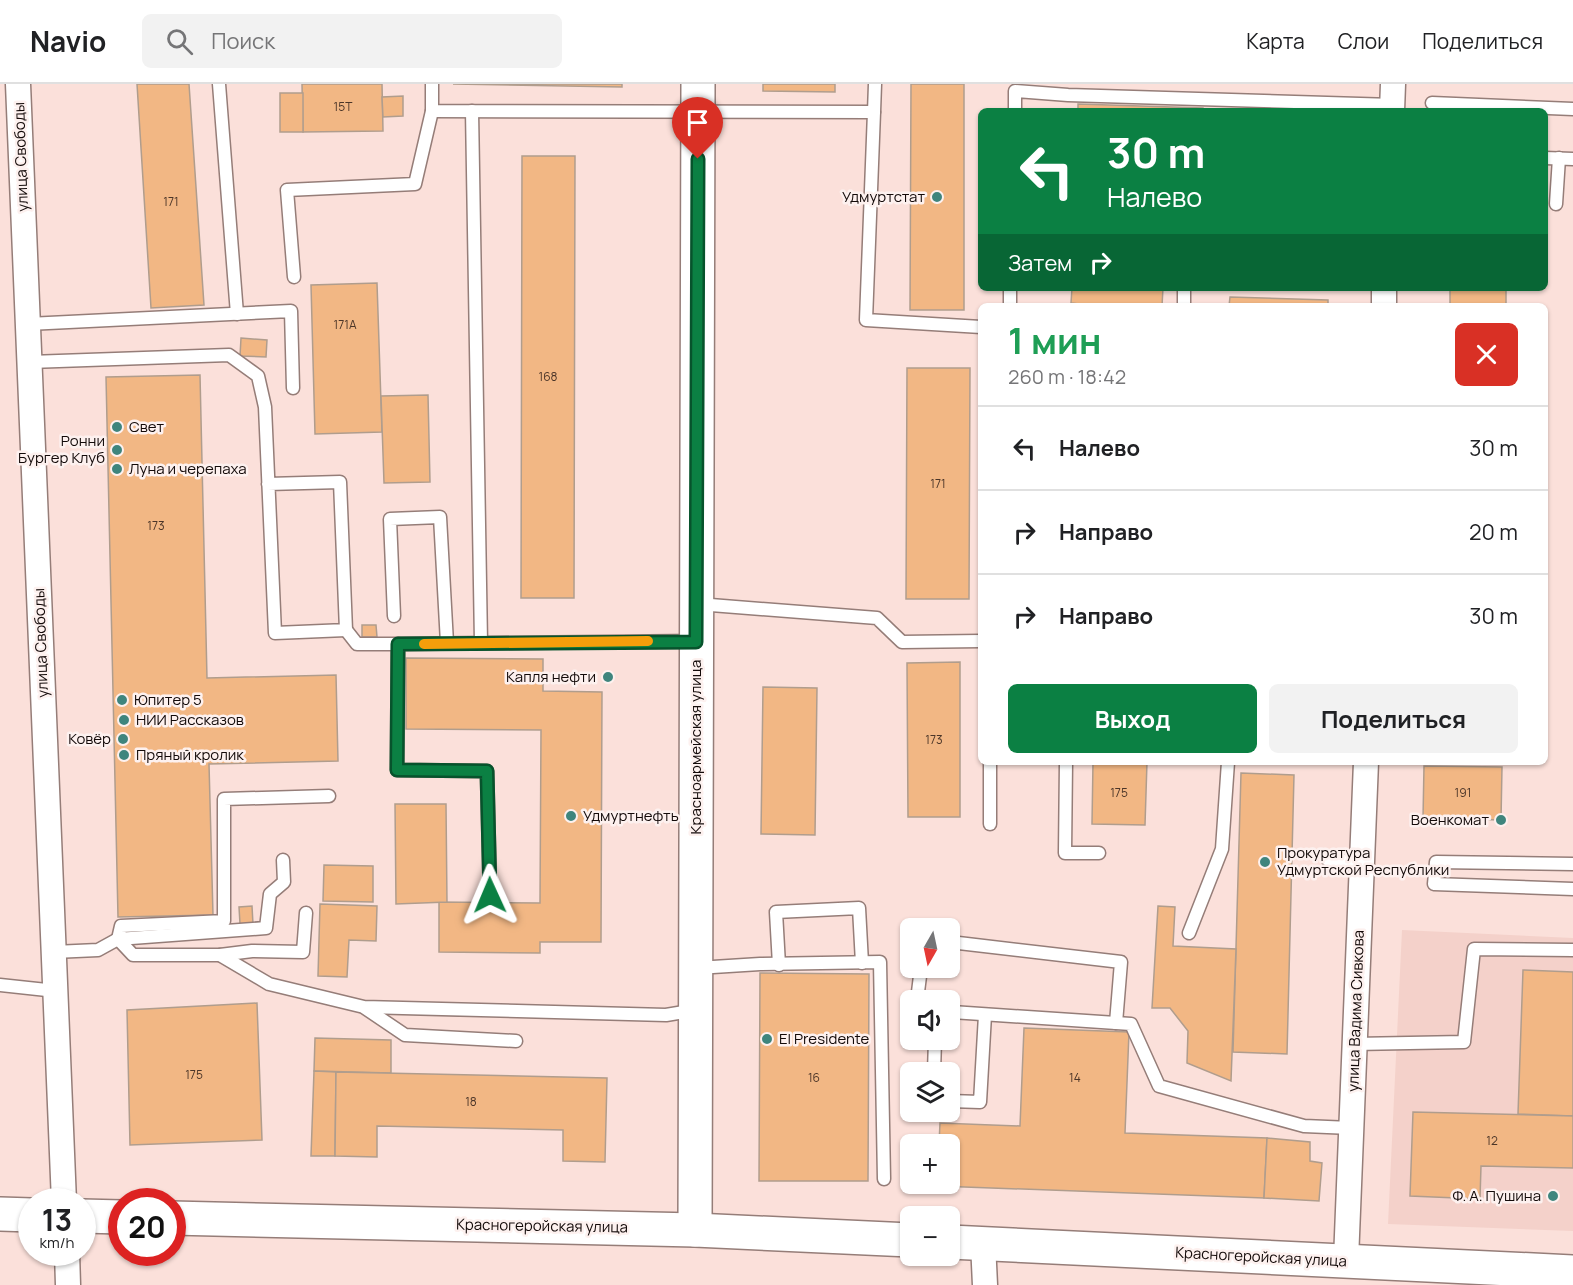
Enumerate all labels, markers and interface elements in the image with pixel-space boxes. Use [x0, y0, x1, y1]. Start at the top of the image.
search box [142, 14, 562, 68]
text: Navio [30, 22, 106, 60]
icon: search [163, 25, 196, 58]
text: Поиск [211, 26, 275, 56]
text: Карта [1246, 27, 1305, 55]
text: Слои [1338, 27, 1389, 55]
text: Поделиться [1422, 27, 1543, 55]
pin [672, 97, 723, 159]
house number: 15Т [334, 98, 353, 115]
street label: улица Свободы [8, 102, 33, 212]
icon: arrive [681, 106, 714, 139]
text: 30 m [1107, 123, 1205, 181]
icon: left [1008, 132, 1086, 210]
text: Налево [1107, 178, 1202, 215]
place label: Удмуртстат [842, 186, 925, 207]
marker: Удмуртстат [930, 190, 944, 204]
house number: 171 [163, 193, 179, 210]
icon: right [1084, 246, 1117, 279]
text: Затем [1008, 248, 1072, 278]
house number: 171А [334, 316, 357, 333]
text: 1 мин [1008, 316, 1101, 365]
button: close [1455, 323, 1518, 386]
text: 260 m · 18:42 [1008, 363, 1126, 390]
house number: 168 [538, 368, 558, 385]
place label: Свет [129, 416, 164, 437]
marker: Свет [110, 420, 124, 434]
place label: Ронни Бургер Клуб [18, 430, 105, 468]
icon: left [1008, 432, 1041, 465]
text: Налево [1059, 433, 1140, 463]
text: 30 m [1469, 433, 1518, 463]
marker: Ронни Бургер Клуб [110, 443, 124, 457]
place label: Луна и черепаха [129, 458, 247, 479]
marker: Луна и черепаха [110, 462, 124, 476]
house number: 171 [930, 475, 946, 492]
icon: right [1008, 516, 1041, 549]
house number: 173 [147, 517, 165, 534]
text: Направо [1059, 517, 1153, 547]
text: 20 m [1469, 517, 1518, 547]
street label: улица Свободы [28, 588, 53, 698]
icon: right [1008, 600, 1041, 633]
text: Направо [1059, 601, 1153, 631]
text: 30 m [1469, 601, 1518, 631]
street label: Красноармейская улица [685, 660, 706, 834]
place label: Капля нефти [506, 666, 596, 687]
marker: Капля нефти [601, 670, 615, 684]
button: Выход [1008, 684, 1257, 753]
button: Поделиться [1269, 684, 1518, 753]
place label: Юпитер 5 [134, 689, 202, 710]
marker: Юпитер 5 [115, 693, 129, 707]
place label: НИИ Рассказов [136, 709, 244, 730]
marker: НИИ Рассказов [117, 713, 131, 727]
place label: Ковёр [68, 728, 111, 749]
house number: 173 [925, 731, 943, 748]
marker: Ковёр [116, 732, 130, 746]
place label: Пряный кролик [136, 744, 244, 765]
marker: Пряный кролик [117, 748, 131, 762]
house number: 175 [1110, 784, 1128, 801]
house number: 191 [1455, 784, 1471, 801]
place label: Удмуртнефть [583, 805, 679, 826]
marker: Удмуртнефть [564, 809, 578, 823]
place label: Военкомат [1411, 809, 1489, 830]
marker: Военкомат [1494, 813, 1508, 827]
place label: Прокуратура Удмуртской Республики [1277, 842, 1449, 880]
marker: Прокуратура Удмуртской Республики [1258, 855, 1272, 869]
position arrow [458, 863, 522, 927]
north arrow [900, 918, 960, 978]
map controls [900, 918, 960, 1266]
street label: улица Вадима Сивкова [1342, 930, 1369, 1092]
button: sound [900, 990, 960, 1050]
place label: El Presidente [779, 1028, 870, 1049]
marker: El Presidente [760, 1032, 774, 1046]
button: layers [900, 1062, 960, 1122]
house number: 175 [185, 1066, 203, 1083]
house number: 16 [808, 1069, 820, 1086]
house number: 14 [1069, 1069, 1081, 1086]
house number: 18 [465, 1093, 477, 1110]
house number: 12 [1486, 1132, 1498, 1149]
button: + [900, 1134, 960, 1194]
place label: Ф. А. Пушина [1453, 1185, 1541, 1206]
speed limit sign: 20 [108, 1188, 186, 1266]
marker: Ф. А. Пушина [1546, 1189, 1560, 1203]
text: 13 [42, 1199, 72, 1240]
button: − [900, 1206, 960, 1266]
street label: Красногеройская улица [456, 1214, 628, 1237]
text: km/h [40, 1232, 74, 1253]
street label: Красногеройская улица [1175, 1242, 1347, 1271]

